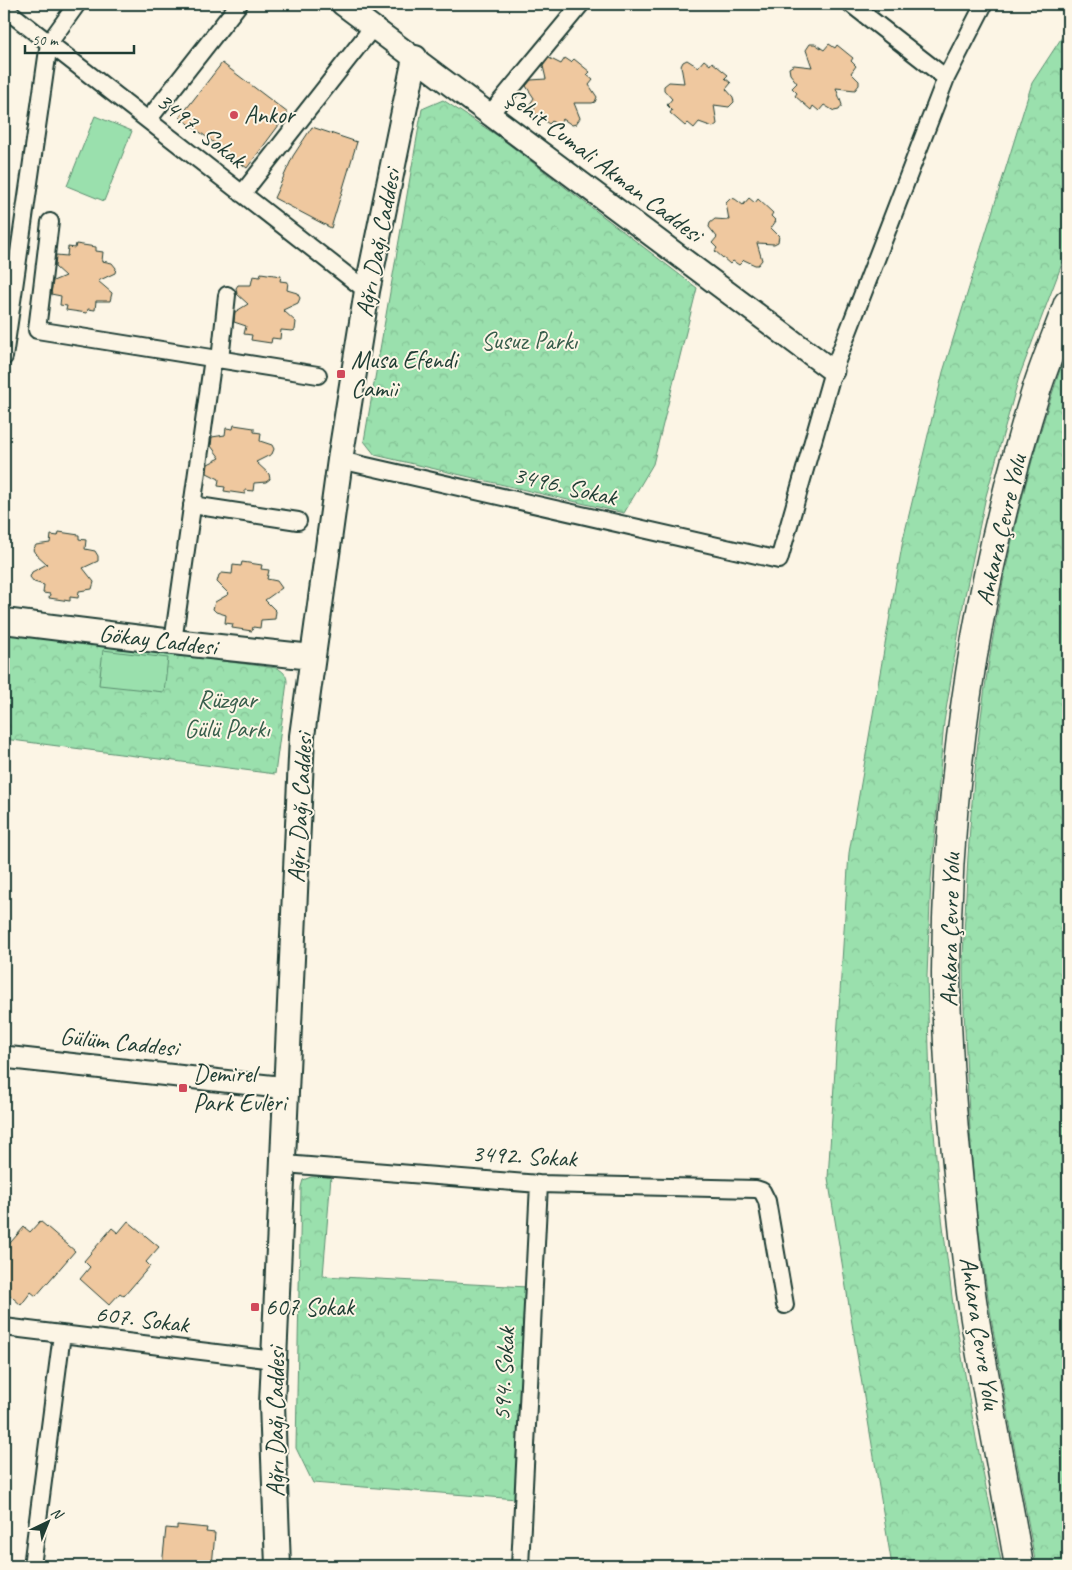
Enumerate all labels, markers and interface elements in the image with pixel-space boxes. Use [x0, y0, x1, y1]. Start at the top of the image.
scale bar [25, 22, 134, 54]
text: 50 m [32, 31, 59, 50]
street label: Şehit Cumali Akman Caddesi [499, 80, 712, 252]
street label: 3497. Sokak [150, 85, 254, 176]
place label: Ankor [244, 99, 297, 131]
marker: Ankor [228, 109, 240, 121]
street label: Ağrı Dağı Caddesi [348, 163, 409, 320]
park label: Susuz Parkı [481, 325, 578, 357]
place label: Musa Efendi Camii [351, 344, 460, 405]
marker: Musa Efendi Camii [335, 368, 347, 380]
street label: Ankara Çevre Yolu [968, 450, 1034, 608]
street label: 3496. Sokak [510, 459, 622, 514]
street label: Gökay Caddesi [97, 617, 222, 664]
park label: Rüzgar Gülü Parkı [184, 684, 271, 745]
street label: Ağrı Dağı Caddesi [280, 729, 320, 884]
street label: Ankara Çevre Yolu [933, 851, 967, 1007]
street label: Gülüm Caddesi [58, 1020, 183, 1064]
place label: Demirel Park Evleri [193, 1058, 290, 1119]
marker: Demirel Park Evleri [177, 1082, 189, 1094]
street label: 3492. Sokak [471, 1137, 579, 1175]
street label: Ankara Çevre Yolu [952, 1255, 1008, 1413]
place label: 607 Sokak [265, 1291, 356, 1323]
street label: 607. Sokak [94, 1297, 192, 1341]
marker: 607 Sokak [249, 1301, 261, 1313]
street label: 594. Sokak [486, 1324, 523, 1422]
street label: Ağrı Dağı Caddesi [260, 1344, 292, 1497]
north arrow [22, 1498, 72, 1548]
text: N [48, 1504, 67, 1524]

